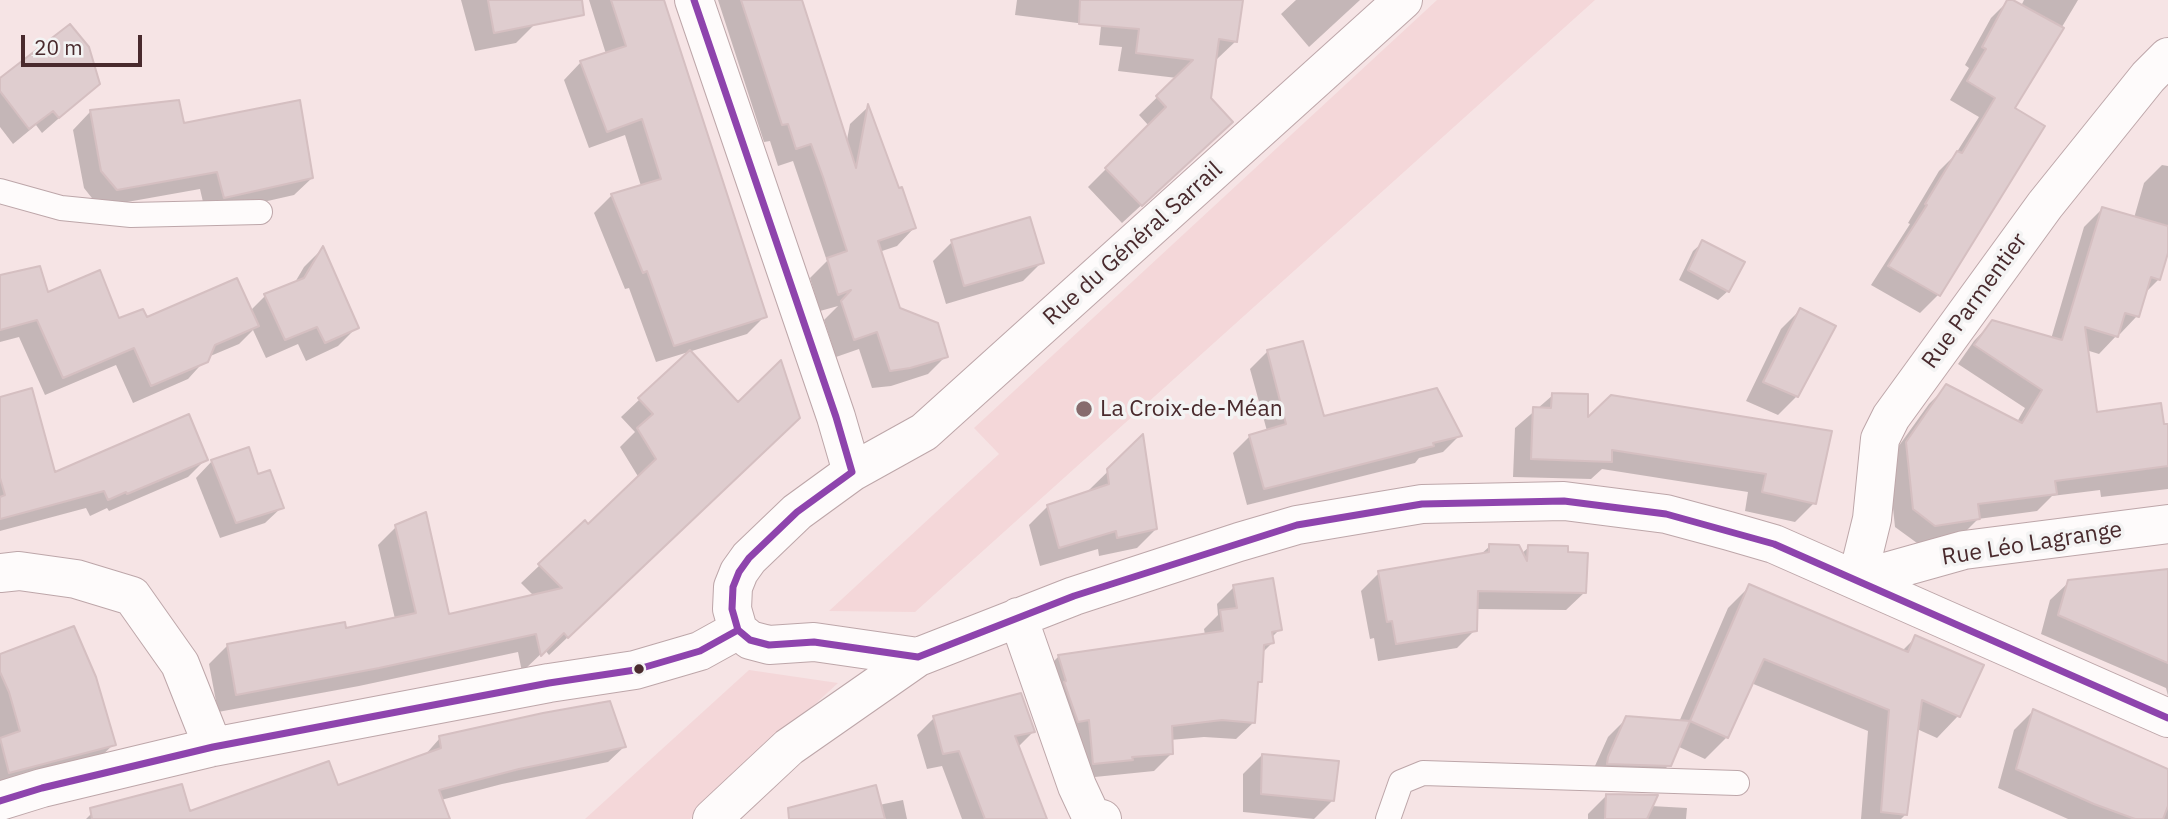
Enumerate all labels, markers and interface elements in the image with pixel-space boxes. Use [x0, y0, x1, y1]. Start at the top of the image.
scale bar [24, 21, 145, 65]
text: 20 m [34, 33, 83, 61]
street label: Rue du Général Sarrail [1038, 156, 1228, 332]
street label: Rue Parmentier [1917, 228, 2033, 374]
place label: La Croix-de-Méan [1100, 395, 1283, 423]
marker: La Croix-de-Méan [1074, 399, 1094, 419]
street label: Rue Léo Lagrange [1940, 516, 2124, 572]
unlabelled marker [632, 662, 646, 676]

